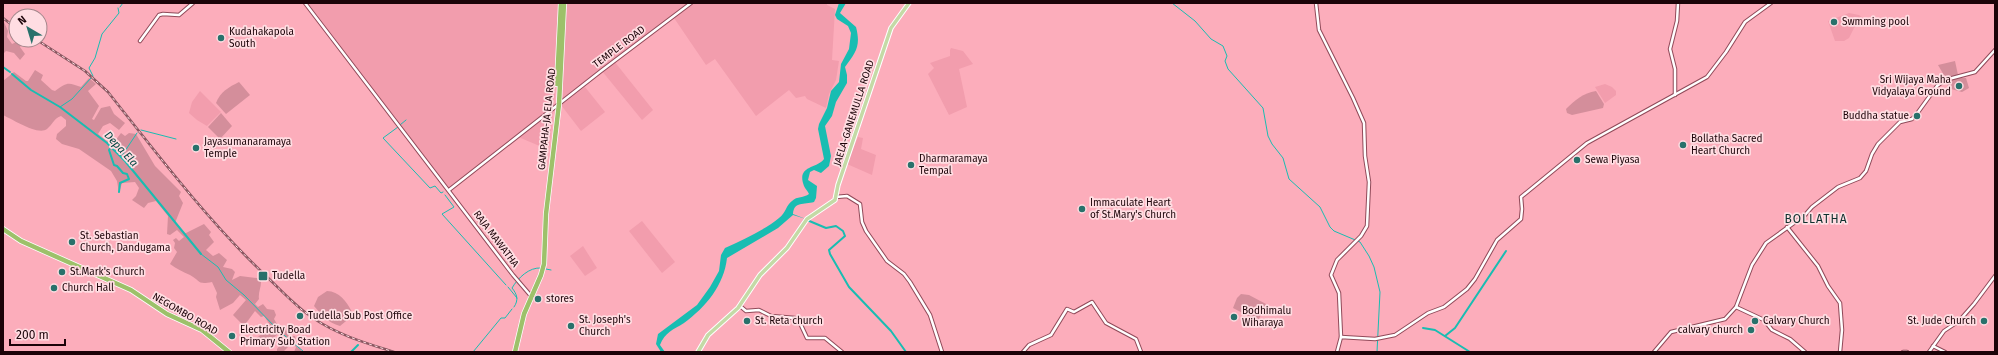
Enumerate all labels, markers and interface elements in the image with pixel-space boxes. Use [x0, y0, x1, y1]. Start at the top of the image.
north arrow [8, 8, 48, 48]
text: N [15, 13, 29, 28]
place label: Swmming pool [1842, 16, 1909, 28]
marker: Swmming pool [1829, 17, 1839, 27]
street label: TEMPLE ROAD [591, 24, 647, 70]
place label: Kudahakapola South [229, 26, 294, 50]
marker: Kudahakapola South [216, 33, 226, 43]
street label: JAELA-GANEMULLA ROAD [831, 59, 877, 167]
street label: GAMPAHA-JA ELA ROAD [536, 68, 558, 170]
place label: Sri Wijaya Maha Vidyalaya Ground [1872, 74, 1951, 98]
marker: Sri Wijaya Maha Vidyalaya Ground [1954, 81, 1964, 91]
place label: Buddha statue [1843, 110, 1909, 122]
marker: Buddha statue [1912, 111, 1922, 121]
water label: Depa Ela [101, 129, 141, 169]
place label: Bollatha Sacred Heart Church [1691, 133, 1762, 157]
place label: Jayasumanaramaya Temple [204, 136, 291, 160]
marker: Bollatha Sacred Heart Church [1678, 140, 1688, 150]
marker: Jayasumanaramaya Temple [191, 143, 201, 153]
place label: Dharmaramaya Tempal [919, 153, 988, 177]
place label: Sewa Piyasa [1585, 154, 1640, 166]
marker: Sewa Piyasa [1572, 155, 1582, 165]
marker: Dharmaramaya Tempal [906, 160, 916, 170]
place label: Immaculate Heart of St.Mary's Church [1090, 197, 1176, 221]
marker: Immaculate Heart of St.Mary's Church [1077, 204, 1087, 214]
street label: RAJA MAWATHA [471, 208, 521, 270]
district label: BOLLATHA [1784, 212, 1848, 226]
place label: St. Sebastian Church, Dandugama [80, 230, 170, 254]
marker: St. Sebastian Church, Dandugama [67, 237, 77, 247]
place label: St.Mark's Church [70, 266, 145, 278]
marker: St.Mark's Church [57, 267, 67, 277]
marker: Tudella [257, 270, 269, 282]
place label: Tudella [272, 270, 305, 282]
place label: Church Hall [62, 282, 114, 294]
marker: Church Hall [49, 283, 59, 293]
street label: NEGOMBO ROAD [150, 290, 220, 338]
place label: stores [546, 293, 574, 305]
marker: stores [533, 294, 543, 304]
place label: Bodhimalu Wiharaya [1242, 305, 1291, 329]
place label: Tudella Sub Post Office [308, 310, 412, 322]
marker: Tudella Sub Post Office [295, 311, 305, 321]
marker: Bodhimalu Wiharaya [1229, 312, 1239, 322]
place label: St. Joseph's Church [579, 314, 631, 338]
place label: St. Reta church [755, 315, 823, 327]
place label: Calvary Church [1763, 315, 1830, 327]
place label: St. Jude Church [1908, 315, 1976, 327]
marker: St. Reta church [742, 316, 752, 326]
marker: Calvary Church [1750, 316, 1760, 326]
marker: St. Jude Church [1979, 316, 1989, 326]
scale bar [10, 321, 65, 347]
marker: St. Joseph's Church [566, 321, 576, 331]
place label: Electricity Boad Primary Sub Station [240, 324, 330, 348]
place label: calvary church [1678, 324, 1743, 336]
marker: calvary church [1746, 325, 1756, 335]
text: 200 m [16, 328, 49, 342]
marker: Electricity Boad Primary Sub Station [227, 331, 237, 341]

